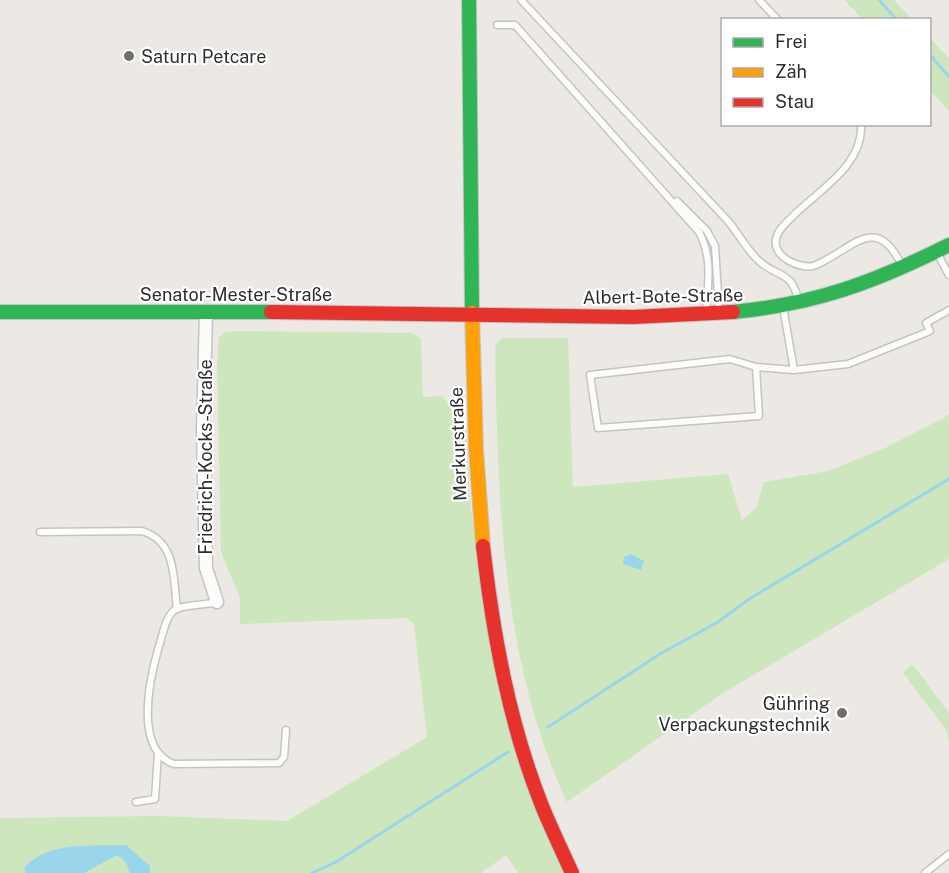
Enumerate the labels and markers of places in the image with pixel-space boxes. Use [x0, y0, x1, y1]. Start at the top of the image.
place label: Saturn Petcare [141, 46, 266, 67]
marker: Saturn Petcare [122, 49, 136, 63]
place label: Gühring Verpackungstechnik [659, 693, 830, 735]
marker: Gühring Verpackungstechnik [835, 706, 849, 720]

